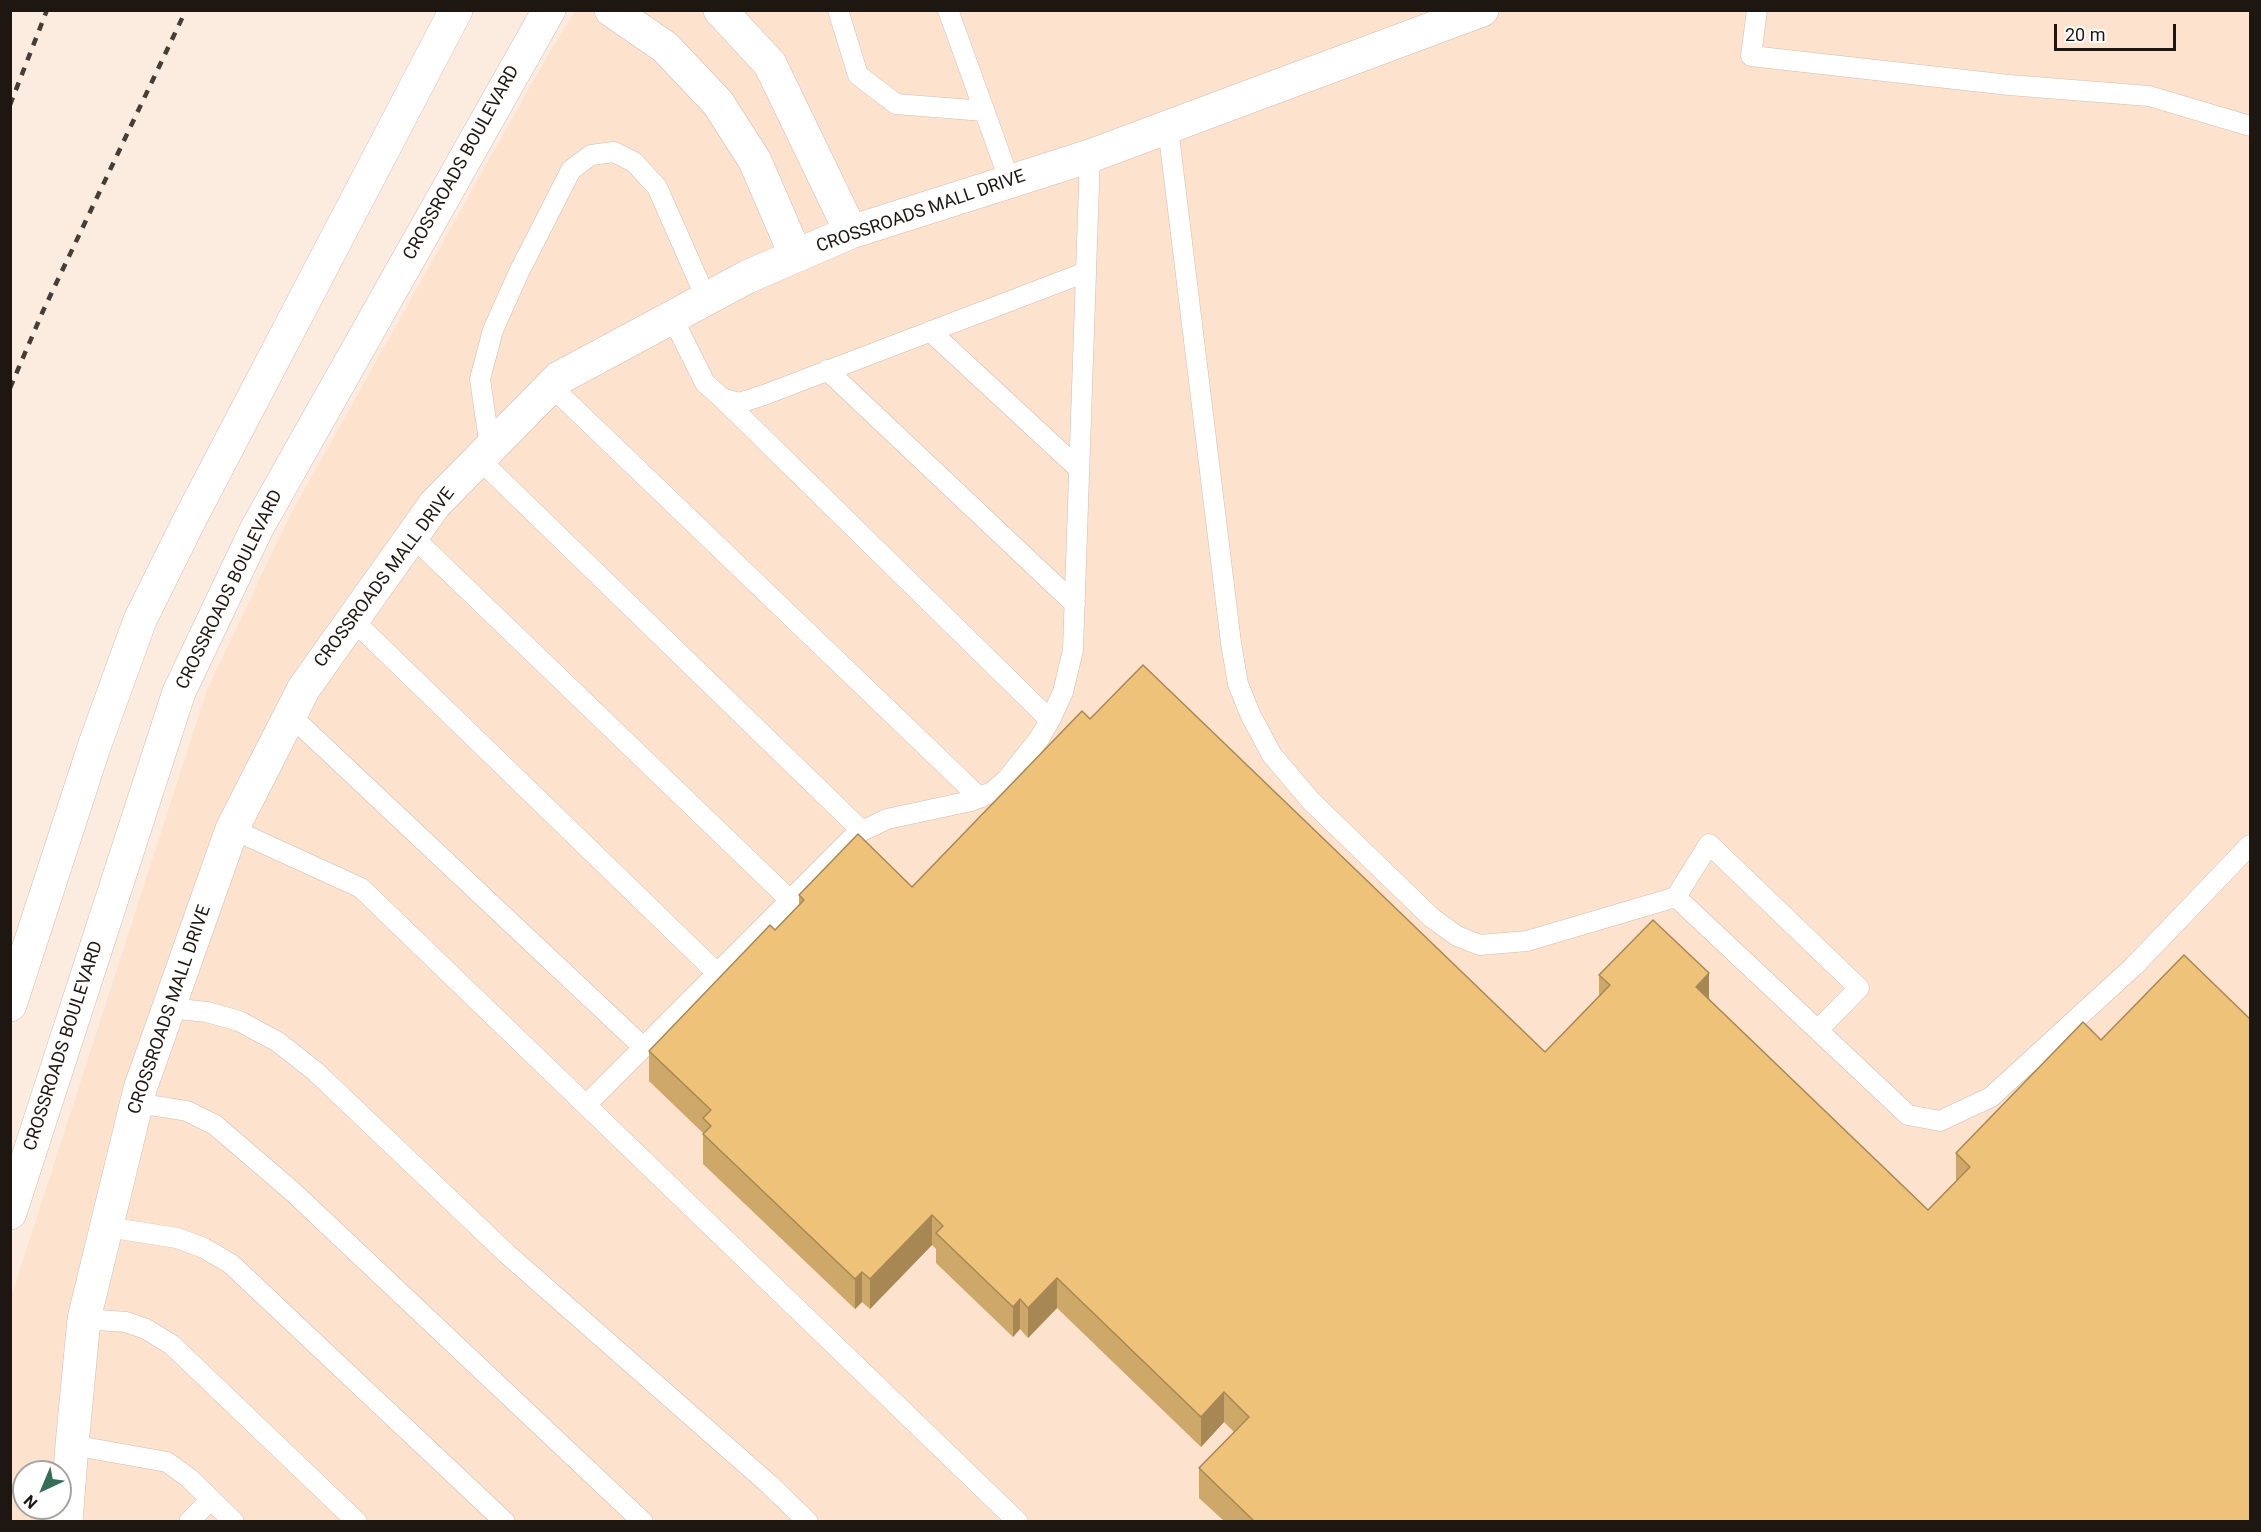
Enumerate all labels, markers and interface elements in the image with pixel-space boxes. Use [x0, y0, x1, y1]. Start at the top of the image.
scale bar [2057, 12, 2178, 50]
text: 20 m [2065, 24, 2105, 45]
street label: CROSSROADS BOULEVARD [399, 62, 525, 264]
street label: CROSSROADS MALL DRIVE [814, 166, 1028, 258]
street label: CROSSROADS MALL DRIVE [310, 484, 460, 672]
street label: CROSSROADS BOULEVARD [172, 487, 288, 693]
street label: CROSSROADS MALL DRIVE [124, 903, 216, 1117]
street label: CROSSROADS BOULEVARD [20, 938, 108, 1154]
north arrow [12, 1460, 72, 1520]
text: N [20, 1491, 41, 1513]

